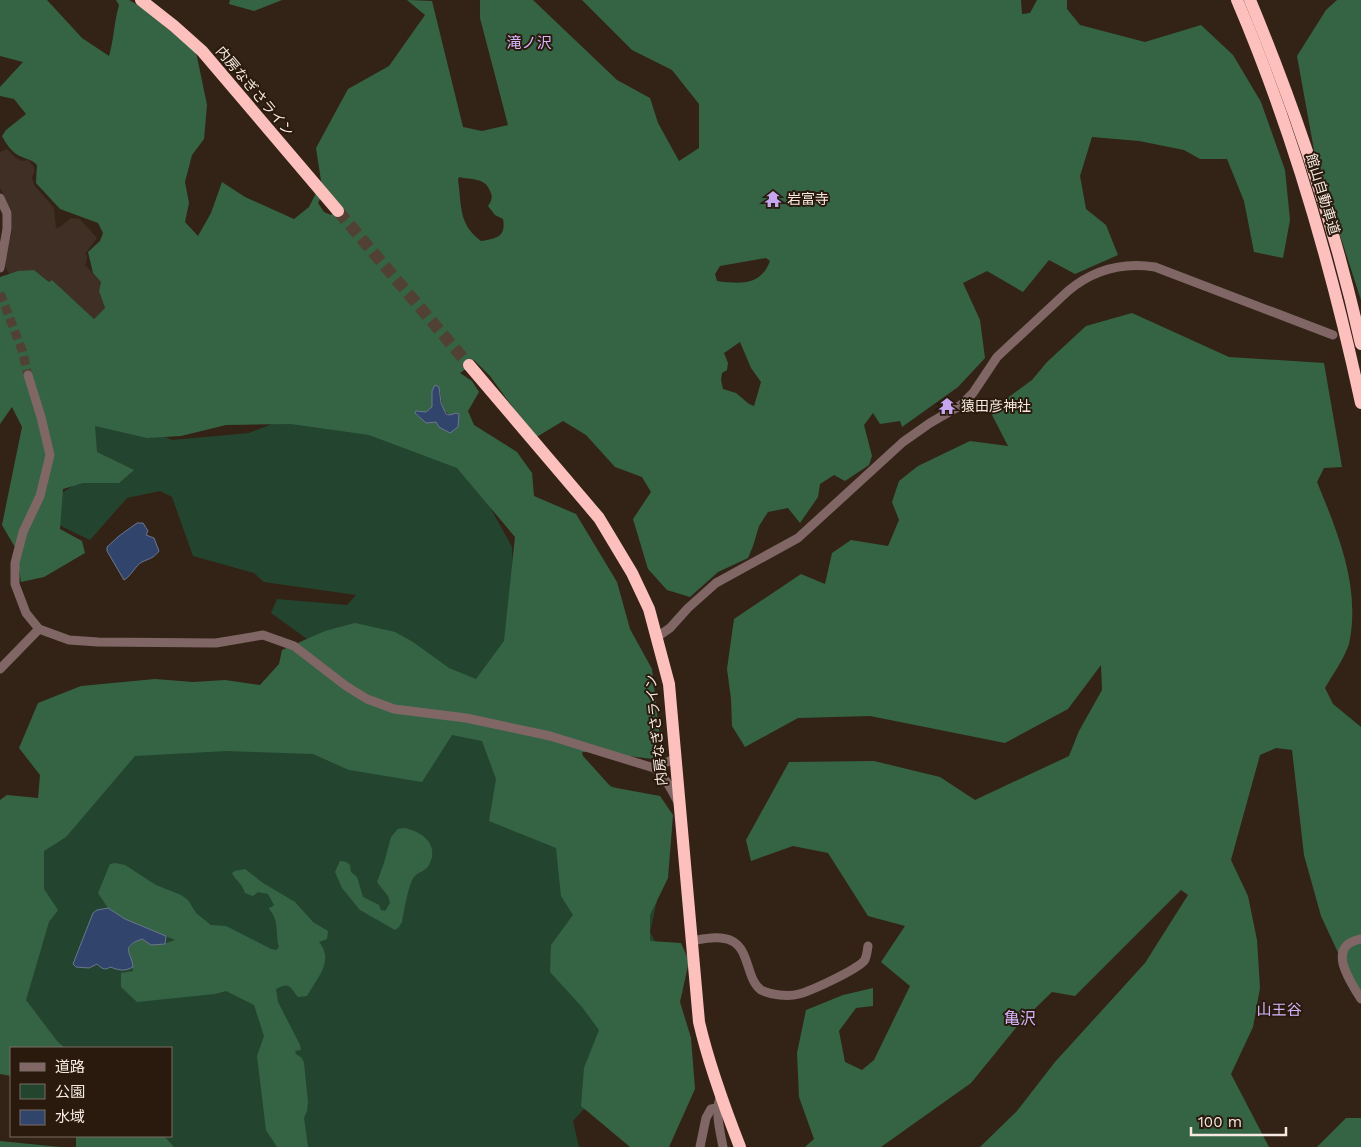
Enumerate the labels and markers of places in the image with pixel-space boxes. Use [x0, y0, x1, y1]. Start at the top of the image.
temple icon: 岩富寺 [763, 189, 783, 209]
place label: 岩富寺 [787, 191, 829, 207]
temple icon: 猿田彦神社 [937, 396, 957, 416]
place label: 猿田彦神社 [961, 398, 1031, 414]

